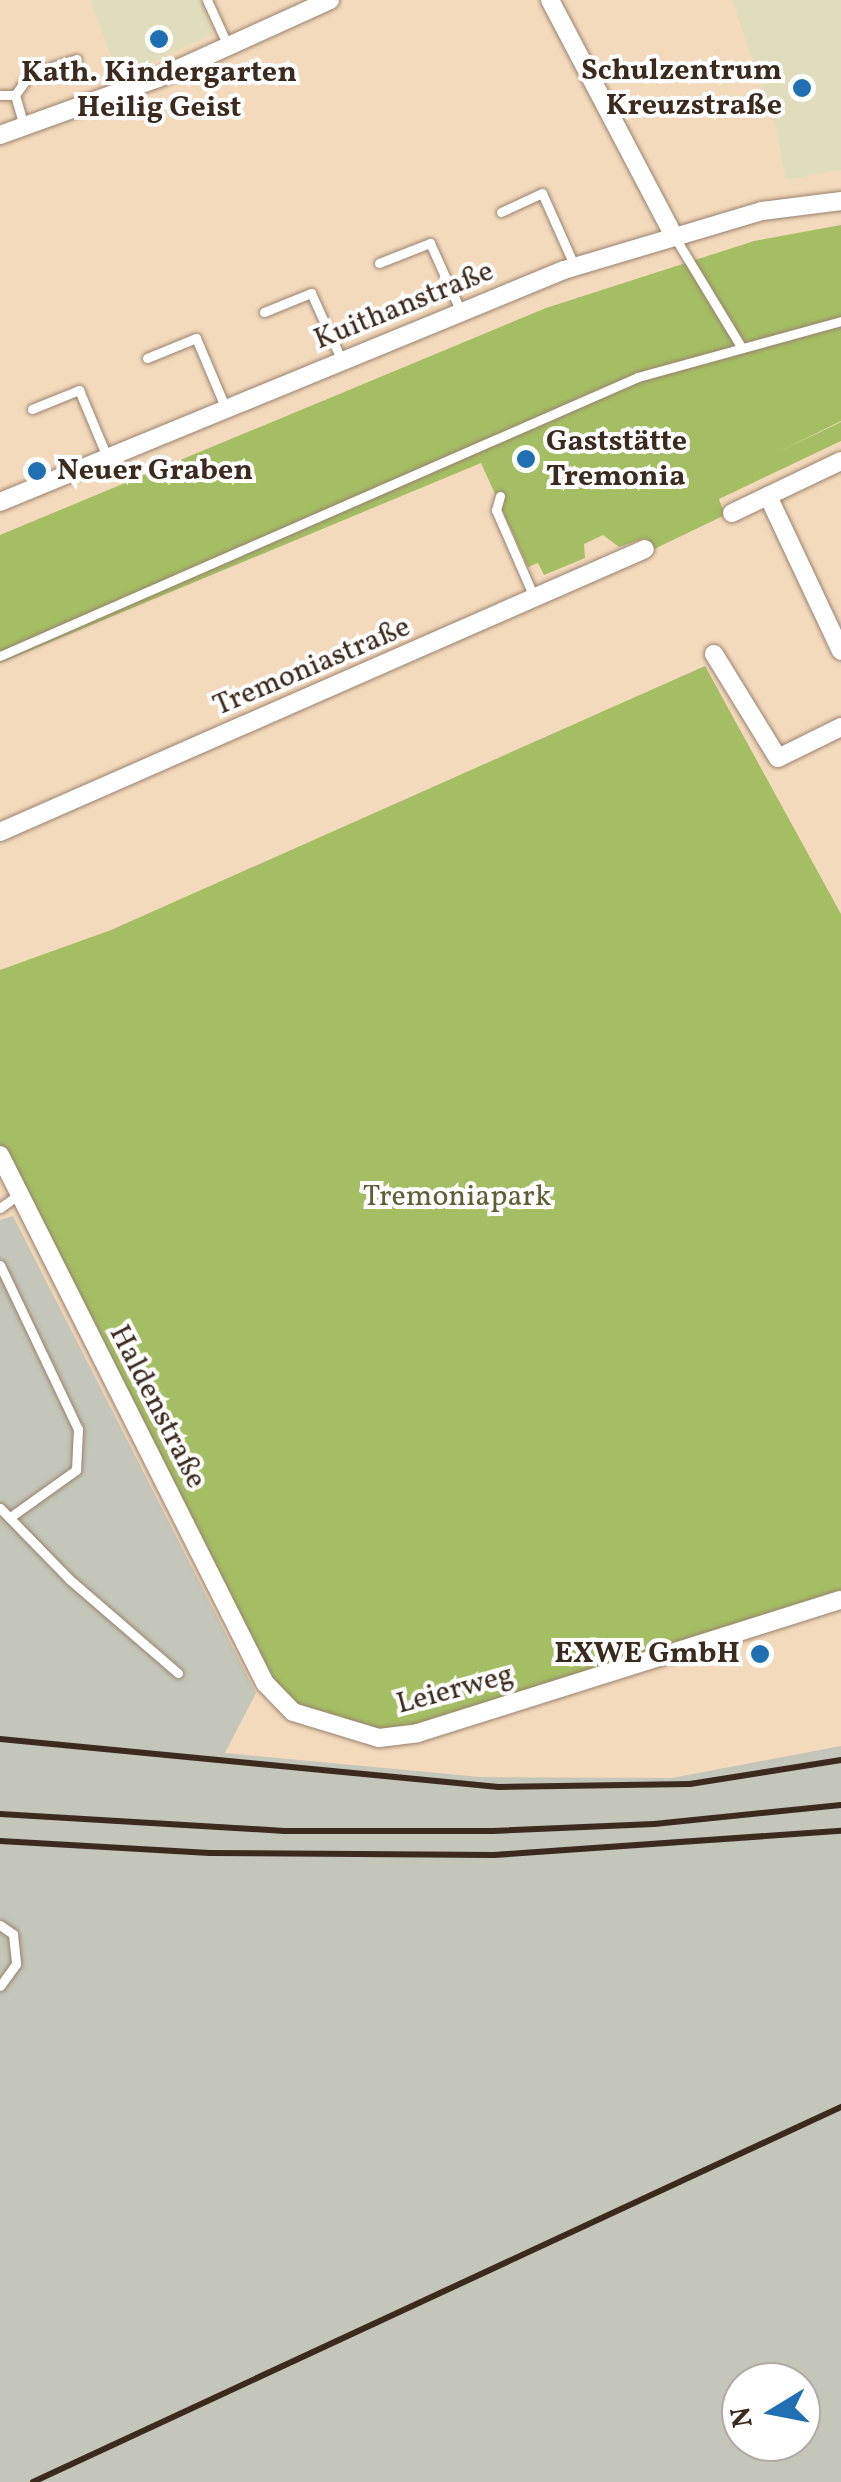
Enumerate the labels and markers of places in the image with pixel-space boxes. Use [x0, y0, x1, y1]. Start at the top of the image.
marker: Kath. Kindergarten Heilig Geist [148, 28, 170, 50]
place label: Schulzentrum Kreuzstraße [581, 53, 782, 124]
place label: Kath. Kindergarten Heilig Geist [21, 55, 297, 126]
marker: Schulzentrum Kreuzstraße [791, 77, 813, 99]
place label: Gaststätte Tremonia [546, 424, 687, 494]
marker: Gaststätte Tremonia [515, 448, 537, 470]
place label: Neuer Graben [57, 453, 253, 489]
marker: Neuer Graben [26, 460, 48, 482]
place label: EXWE GmbH [554, 1636, 740, 1672]
marker: EXWE GmbH [749, 1643, 771, 1665]

